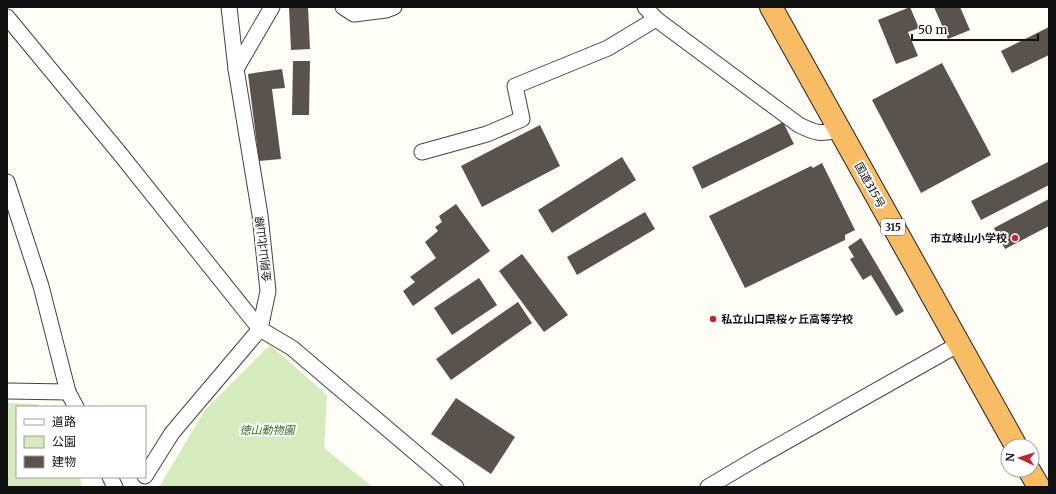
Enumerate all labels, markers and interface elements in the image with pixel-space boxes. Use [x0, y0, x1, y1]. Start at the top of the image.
scale bar [912, 16, 1038, 42]
text: 50 m [918, 22, 947, 37]
street label: 国道315号 [852, 160, 888, 210]
street label: 金剛山北山線 [252, 215, 274, 283]
road number: 315 [881, 219, 905, 235]
place label: 市立岐山小学校 [930, 231, 1007, 245]
marker: 市立岐山小学校 [1010, 233, 1020, 243]
place label: 私立山口県桜ヶ丘高等学校 [721, 312, 853, 326]
marker: 私立山口県桜ヶ丘高等学校 [708, 314, 718, 324]
legend [16, 406, 146, 478]
text: 道路 [52, 414, 76, 429]
park label: 徳山動物園 [240, 423, 296, 437]
text: 公園 [52, 434, 76, 449]
north arrow [1000, 438, 1040, 478]
text: N [1003, 452, 1017, 462]
text: 建物 [52, 454, 76, 469]

